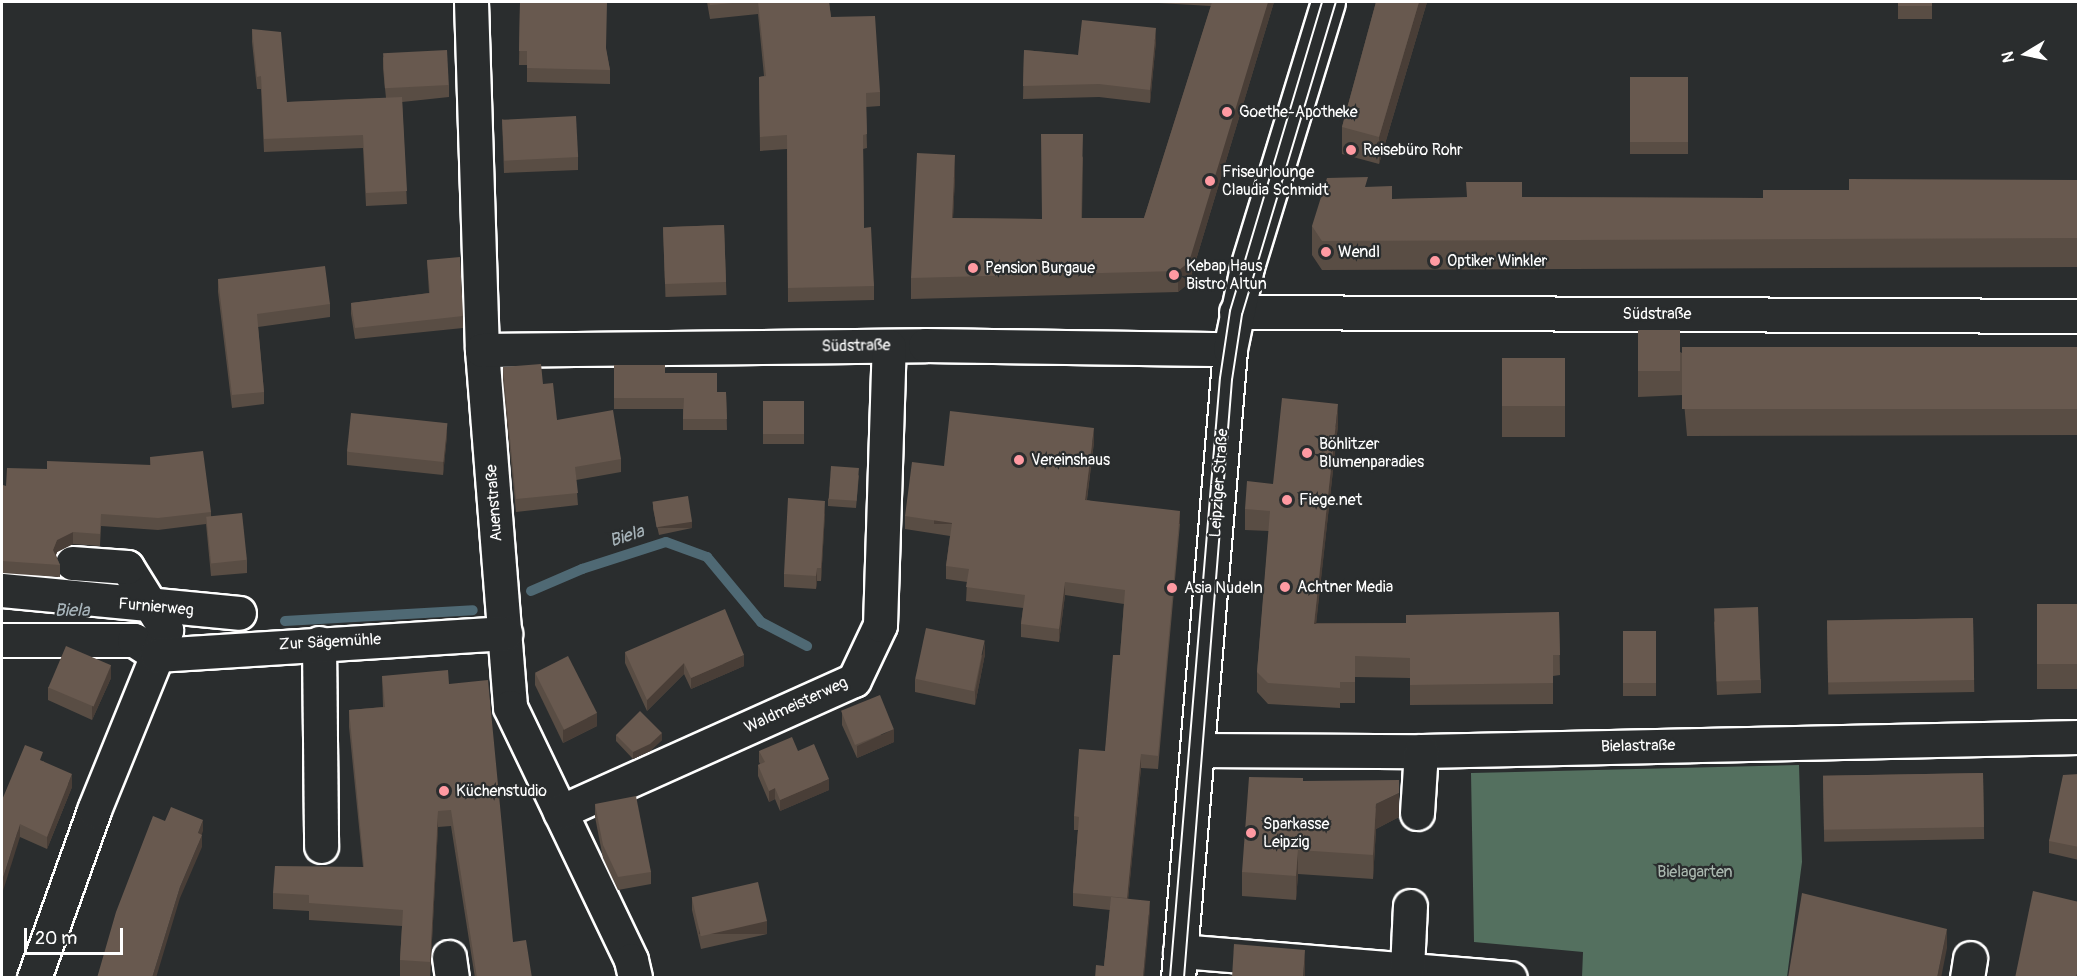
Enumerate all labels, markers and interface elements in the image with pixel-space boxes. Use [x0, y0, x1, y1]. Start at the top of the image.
north arrow [1996, 24, 2056, 84]
text: N [1997, 50, 2019, 64]
place label: Goethe-Apotheke [1239, 102, 1358, 122]
marker: Goethe-Apotheke [1220, 105, 1234, 119]
place label: Reisebüro Rohr [1363, 140, 1463, 160]
marker: Reisebüro Rohr [1344, 143, 1358, 157]
place label: Friseurlounge Claudia Schmidt [1222, 162, 1329, 200]
marker: Friseurlounge Claudia Schmidt [1203, 174, 1217, 188]
place label: Wendl [1338, 242, 1380, 262]
marker: Wendl [1319, 245, 1333, 259]
place label: Optiker Winkler [1447, 251, 1547, 271]
marker: Optiker Winkler [1428, 254, 1442, 268]
place label: Kebap Haus Bistro Altun [1186, 256, 1267, 294]
place label: Pension Burgaue [985, 258, 1095, 278]
marker: Pension Burgaue [966, 261, 980, 275]
marker: Kebap Haus Bistro Altun [1167, 268, 1181, 282]
street label: Südstraße [1623, 304, 1691, 324]
street label: Südstraße [821, 336, 891, 356]
street label: Leipziger Straße [1206, 428, 1232, 538]
place label: Böhlitzer Blumenparadies [1319, 434, 1424, 472]
marker: Böhlitzer Blumenparadies [1300, 446, 1314, 460]
place label: Vereinshaus [1031, 450, 1110, 470]
marker: Vereinshaus [1012, 453, 1026, 467]
street label: Auenstraße [482, 464, 506, 542]
place label: Fiege.net [1299, 490, 1362, 510]
marker: Fiege.net [1280, 493, 1294, 507]
water label: Biela [607, 521, 647, 553]
place label: Achtner Media [1297, 577, 1393, 597]
place label: Asia Nudeln [1184, 578, 1263, 598]
marker: Achtner Media [1278, 580, 1292, 594]
marker: Asia Nudeln [1165, 581, 1179, 595]
street label: Furnierweg [117, 594, 195, 620]
water label: Biela [55, 600, 89, 622]
street label: Zur Sägemühle [278, 630, 382, 654]
street label: Waldmeisterweg [741, 673, 851, 737]
street label: Bielastraße [1601, 736, 1675, 756]
place label: Küchenstudio [456, 781, 547, 801]
marker: Küchenstudio [437, 784, 451, 798]
place label: Sparkasse Leipzig [1263, 814, 1329, 852]
marker: Sparkasse Leipzig [1244, 826, 1258, 840]
park label: Bielagarten [1657, 862, 1733, 882]
scale bar [27, 916, 126, 954]
text: 20 m [35, 927, 77, 950]

